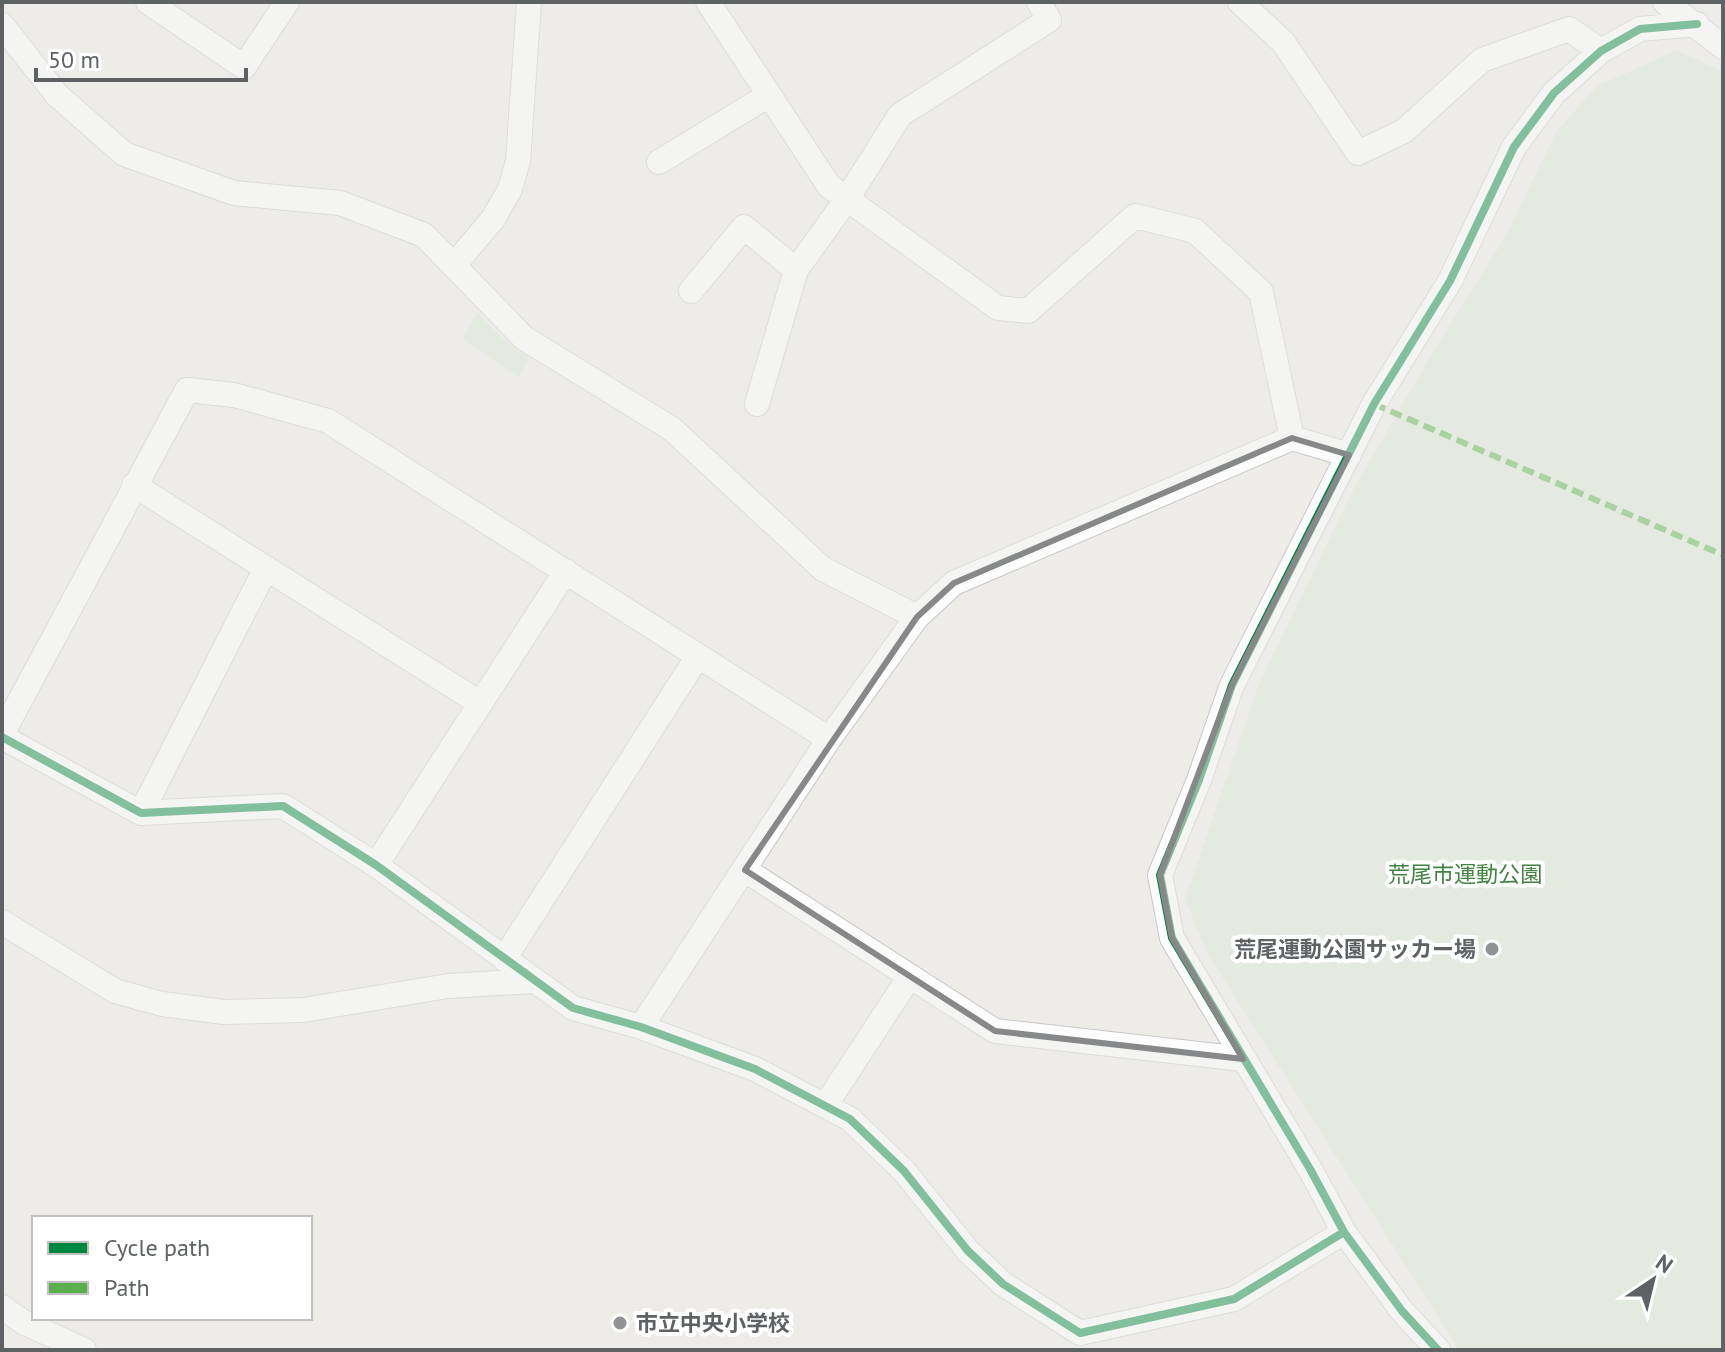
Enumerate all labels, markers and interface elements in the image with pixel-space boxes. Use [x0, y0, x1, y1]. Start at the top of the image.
scale bar [36, 32, 246, 82]
text: 50 m [48, 44, 100, 75]
park label: 荒尾市運動公園 [1388, 860, 1542, 888]
place label: 荒尾運動公園サッカー場 [1234, 935, 1476, 963]
marker: 荒尾運動公園サッカー場 [1483, 940, 1501, 958]
legend [32, 1216, 312, 1320]
text: Cycle path [104, 1232, 210, 1263]
north arrow [1613, 1240, 1693, 1320]
text: N [1651, 1248, 1678, 1279]
text: Path [104, 1272, 150, 1303]
place label: 市立中央小学校 [636, 1309, 790, 1337]
marker: 市立中央小学校 [611, 1314, 629, 1332]

